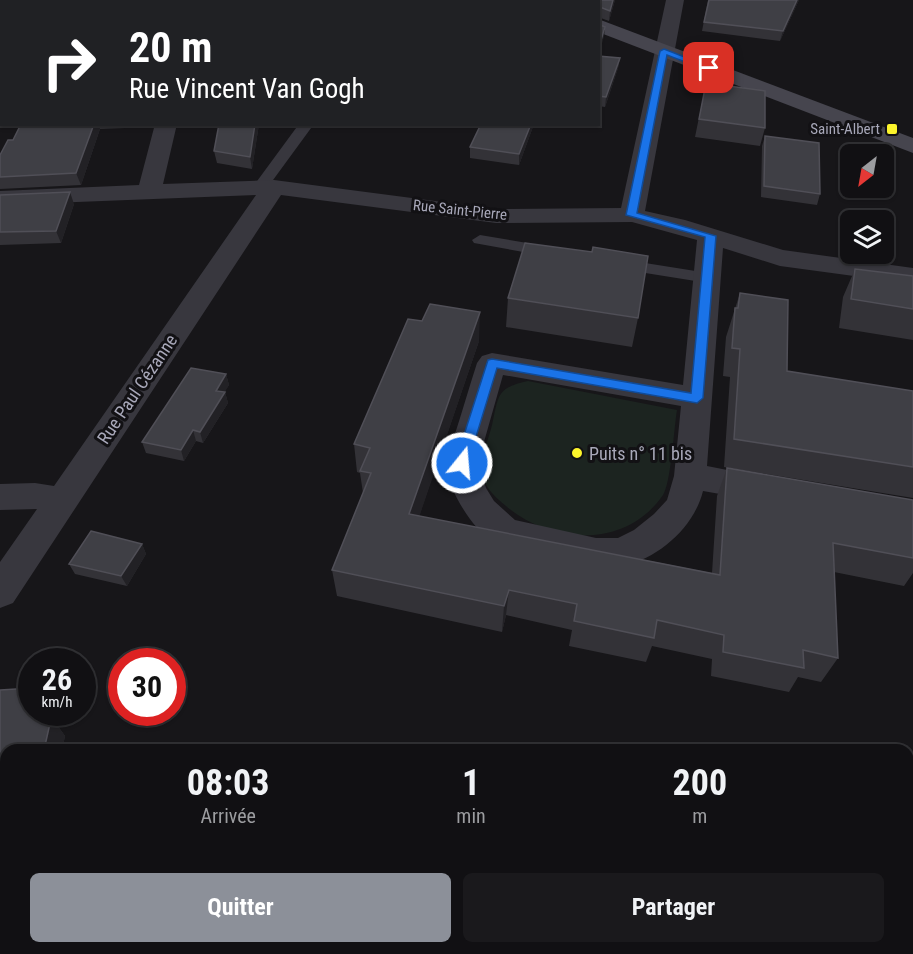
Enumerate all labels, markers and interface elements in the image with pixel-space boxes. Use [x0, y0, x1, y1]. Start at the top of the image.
text: 20 m [129, 23, 212, 72]
icon: right [30, 24, 108, 102]
pin [683, 42, 734, 93]
icon: arrive [692, 51, 725, 84]
text: Rue Vincent Van Gogh [129, 73, 365, 105]
place label: Saint-Albert [810, 120, 880, 138]
marker: Saint-Albert [885, 122, 899, 136]
north arrow [840, 144, 894, 198]
map controls [840, 144, 894, 264]
street label: Rue Saint-Pierre [412, 196, 508, 224]
button: layers [840, 210, 894, 264]
street label: Rue Paul Cézanne [93, 330, 181, 448]
position arrow [430, 431, 494, 495]
place label: Puits n° 11 bis [589, 443, 692, 464]
marker: Puits n° 11 bis [570, 446, 584, 460]
speed limit sign: 30 [108, 648, 186, 726]
text: 26 [42, 662, 72, 697]
text: km/h [42, 693, 72, 711]
text: 08:03 [187, 762, 269, 804]
text: 1 [462, 762, 480, 804]
text: 200 [673, 762, 727, 804]
text: Arrivée [200, 804, 256, 828]
text: min [456, 804, 486, 828]
text: m [692, 804, 707, 828]
button: Quitter [30, 873, 451, 942]
button: Partager [463, 873, 884, 942]

